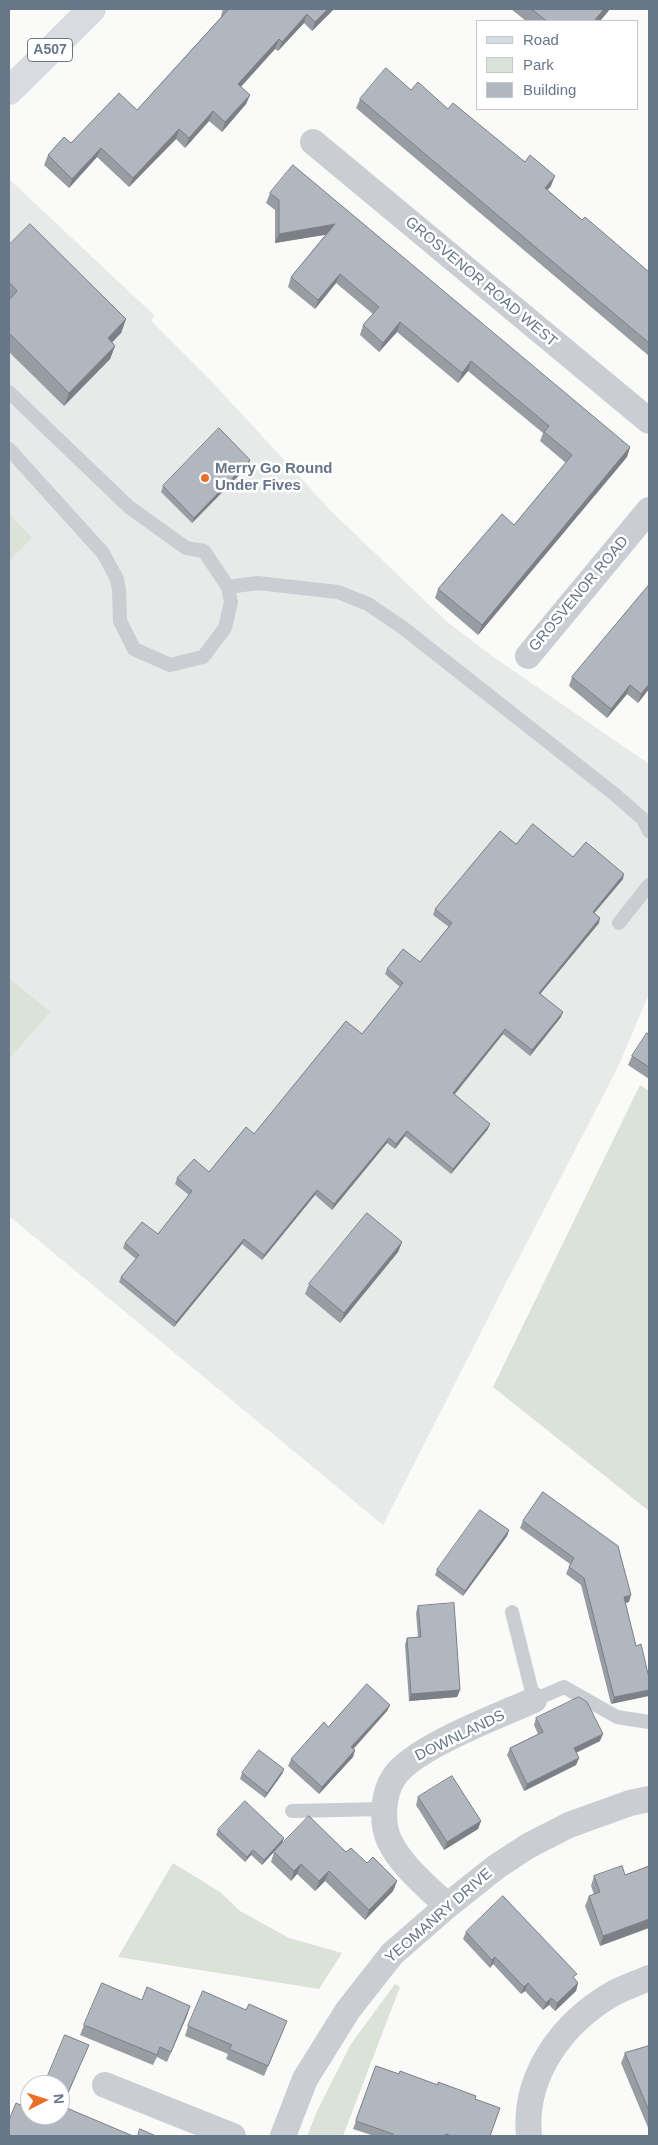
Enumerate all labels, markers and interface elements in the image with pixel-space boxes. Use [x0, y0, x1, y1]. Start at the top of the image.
legend [476, 20, 638, 110]
text: Road [523, 31, 559, 48]
road number: A507 [28, 38, 72, 62]
text: Park [523, 56, 554, 73]
text: Building [523, 81, 576, 98]
street label: GROSVENOR ROAD WEST [401, 213, 561, 351]
place label: Merry Go Round Under Fives [215, 460, 333, 495]
marker: Merry Go Round Under Fives [199, 472, 211, 484]
street label: GROSVENOR ROAD [525, 533, 633, 655]
street label: DOWNLANDS [412, 1707, 508, 1765]
street label: YEOMANRY DRIVE [382, 1865, 496, 1967]
north arrow [20, 2075, 70, 2125]
text: N [51, 2093, 67, 2105]

